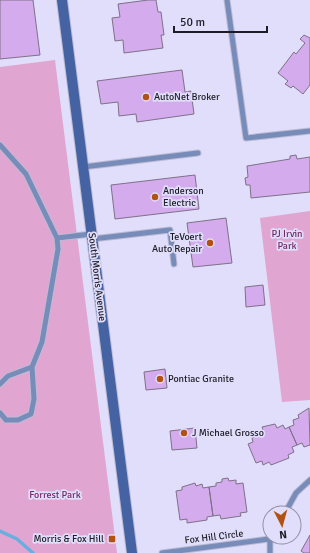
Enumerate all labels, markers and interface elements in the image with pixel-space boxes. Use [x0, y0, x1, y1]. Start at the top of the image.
scale bar [174, 8, 267, 34]
text: 50 m [180, 15, 205, 30]
place label: AutoNet Broker [154, 91, 220, 103]
marker: AutoNet Broker [141, 92, 151, 102]
place label: Anderson Electric [163, 185, 204, 209]
marker: Anderson Electric [150, 192, 160, 202]
park label: PJ Irvin Park [271, 228, 303, 252]
place label: TeVoert Auto Repair [152, 231, 202, 255]
street label: South Morris Avenue [86, 232, 108, 322]
marker: TeVoert Auto Repair [205, 238, 215, 248]
place label: Pontiac Granite [168, 373, 234, 385]
marker: Pontiac Granite [155, 374, 165, 384]
place label: J Michael Grosso [192, 427, 264, 439]
marker: J Michael Grosso [179, 428, 189, 438]
park label: Forrest Park [29, 489, 81, 501]
north arrow [262, 505, 302, 545]
street label: Fox Hill Circle [184, 527, 244, 547]
text: N [279, 528, 287, 541]
place label: Morris & Fox Hill [34, 533, 104, 545]
marker: Morris & Fox Hill [107, 534, 117, 544]

